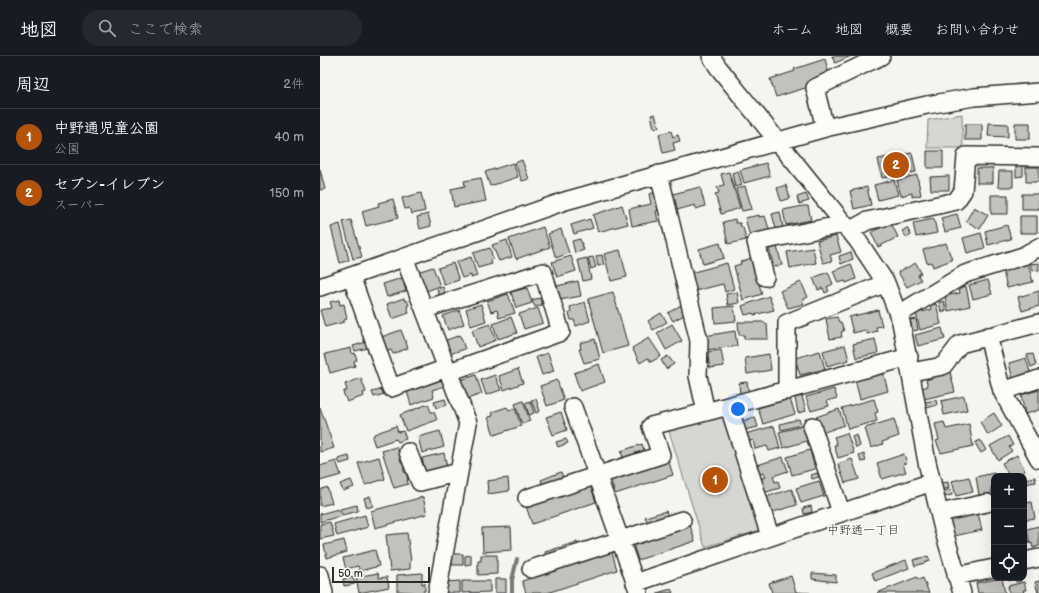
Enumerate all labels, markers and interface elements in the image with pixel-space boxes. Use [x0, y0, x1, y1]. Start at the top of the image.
search box [82, 10, 362, 46]
icon: search [96, 17, 118, 39]
text: 地図 [20, 19, 58, 42]
text: ここで検索 [128, 20, 203, 39]
text: ホーム [772, 21, 813, 38]
text: 地図 [835, 21, 863, 38]
text: 概要 [885, 21, 913, 38]
text: お問い合わせ [935, 21, 1019, 38]
text: 周辺 [16, 75, 50, 95]
text: 2件 [283, 76, 304, 92]
text: 中野通児童公園 [54, 119, 159, 138]
text: 1 [26, 129, 32, 145]
text: 40 m [274, 129, 304, 145]
text: 公園 [54, 141, 80, 157]
pin: 2 [883, 150, 909, 180]
text: セブン-イレブン [54, 175, 165, 194]
text: 2 [25, 185, 33, 201]
text: 150 m [270, 185, 304, 201]
text: スーパー [54, 197, 105, 213]
your location [728, 399, 748, 419]
pin: 1 [702, 465, 728, 495]
map controls [991, 473, 1027, 581]
button: + [991, 473, 1027, 509]
button: − [991, 509, 1027, 545]
district label: 中野通一丁目 [827, 523, 899, 538]
button: locate [991, 545, 1027, 581]
scale bar [332, 565, 430, 584]
text: 50 m [338, 567, 363, 580]

